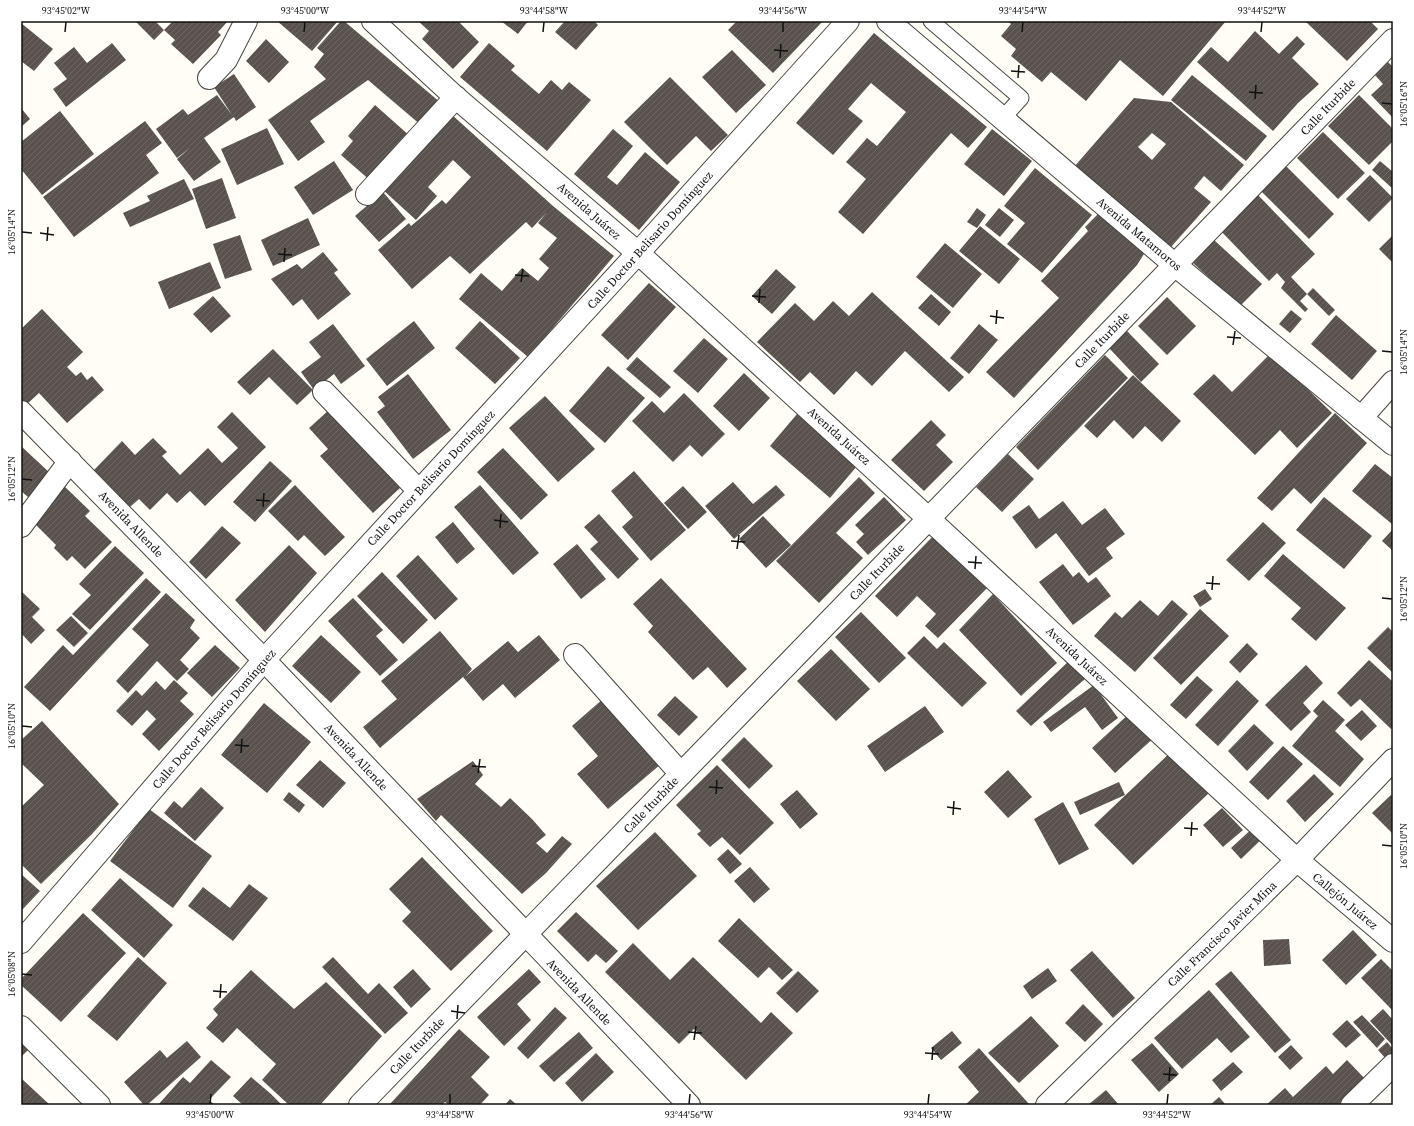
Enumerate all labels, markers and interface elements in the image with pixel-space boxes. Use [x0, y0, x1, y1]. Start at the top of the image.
text: 93°45'02"W [42, 4, 91, 17]
text: 93°45'00"W [281, 4, 330, 17]
text: 93°44'58"W [520, 4, 569, 17]
text: 93°44'56"W [759, 4, 808, 17]
text: 93°44'54"W [999, 4, 1048, 17]
text: 93°44'52"W [1238, 4, 1287, 17]
street label: Calle Iturbide [1297, 75, 1359, 139]
text: 16°05'16"N [1397, 81, 1410, 127]
street label: Calle Doctor Belisario Domínguez [584, 167, 717, 312]
street label: Avenida Juárez [554, 179, 625, 243]
street label: Avenida Matamoros [1093, 194, 1185, 274]
text: 16°05'14"N [5, 209, 18, 255]
street label: Calle Iturbide [1071, 308, 1133, 372]
text: 16°05'14"N [1397, 329, 1410, 375]
street label: Avenida Juárez [804, 404, 874, 469]
street label: Calle Doctor Belisario Domínguez [364, 406, 499, 549]
text: 16°05'12"N [5, 456, 18, 502]
street label: Avenida Allende [95, 487, 167, 561]
street label: Calle Iturbide [846, 540, 908, 604]
text: 16°05'12"N [1397, 576, 1410, 622]
street label: Avenida Juárez [1043, 623, 1112, 689]
street label: Calle Doctor Belisario Domínguez [149, 645, 280, 792]
text: 16°05'10"N [5, 703, 18, 749]
street label: Avenida Allende [320, 720, 392, 794]
street label: Calle Iturbide [620, 773, 682, 837]
text: 16°05'10"N [1397, 823, 1410, 869]
street label: Callejón Juárez [1309, 869, 1381, 933]
street label: Calle Francisco Javier Mina [1164, 877, 1281, 990]
text: 16°05'08"N [5, 951, 18, 997]
street label: Avenida Allende [543, 955, 615, 1029]
street label: Calle Iturbide [386, 1014, 448, 1078]
text: 93°45'00"W [186, 1108, 235, 1121]
text: 93°44'58"W [426, 1108, 475, 1121]
text: 93°44'56"W [665, 1108, 714, 1121]
text: 93°44'54"W [904, 1108, 953, 1121]
text: 93°44'52"W [1143, 1108, 1192, 1121]

